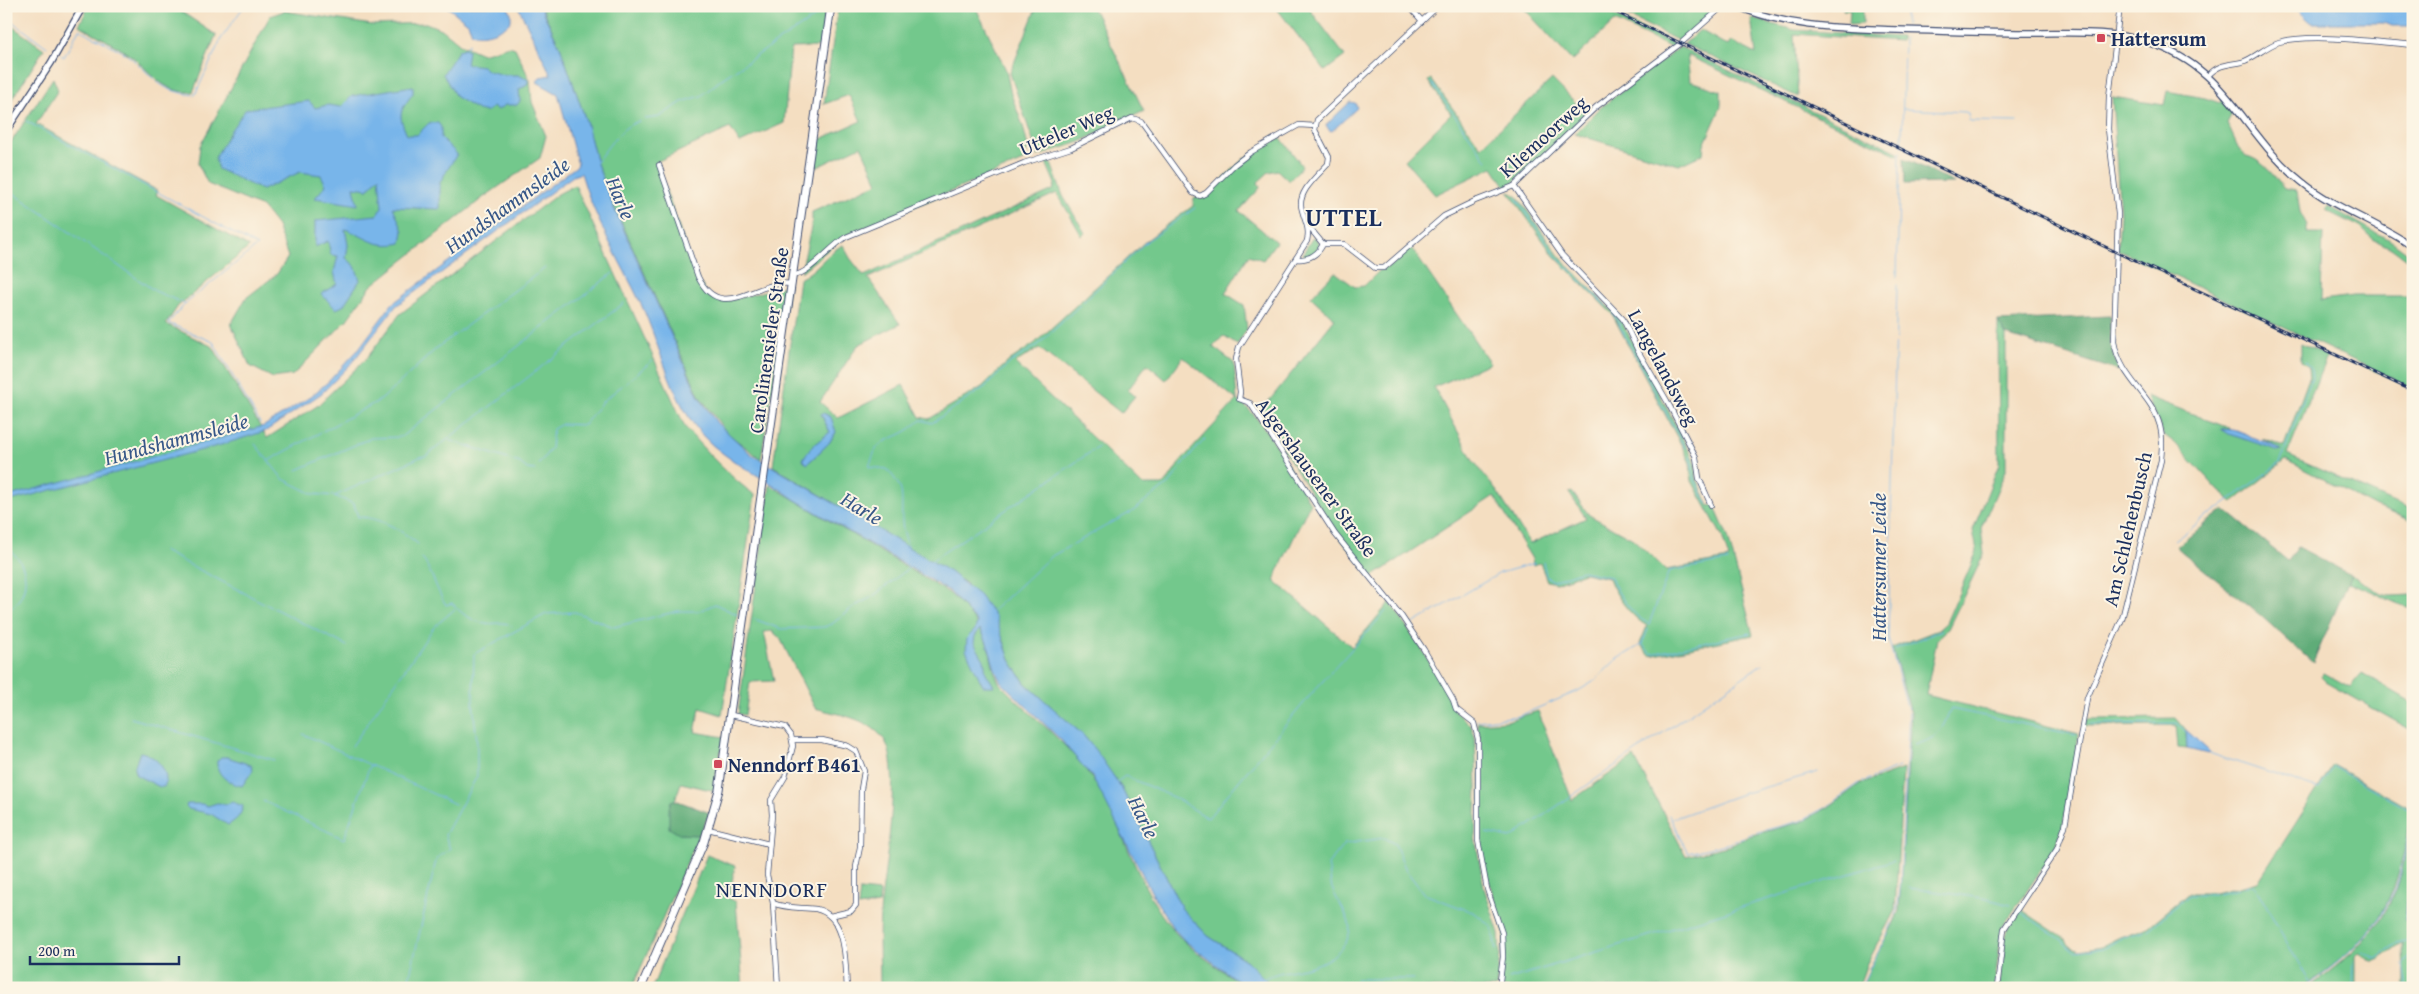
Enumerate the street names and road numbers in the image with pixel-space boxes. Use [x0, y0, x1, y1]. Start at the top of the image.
street label: Kliemoorweg [1492, 88, 1594, 184]
street label: Utteler Weg [1014, 97, 1118, 163]
street label: Carolinensieler Straße [741, 245, 795, 435]
street label: Langelandsweg [1621, 304, 1707, 430]
street label: Algershausener Straße [1249, 391, 1385, 563]
street label: Am Schlehenbusch [2095, 449, 2159, 609]

